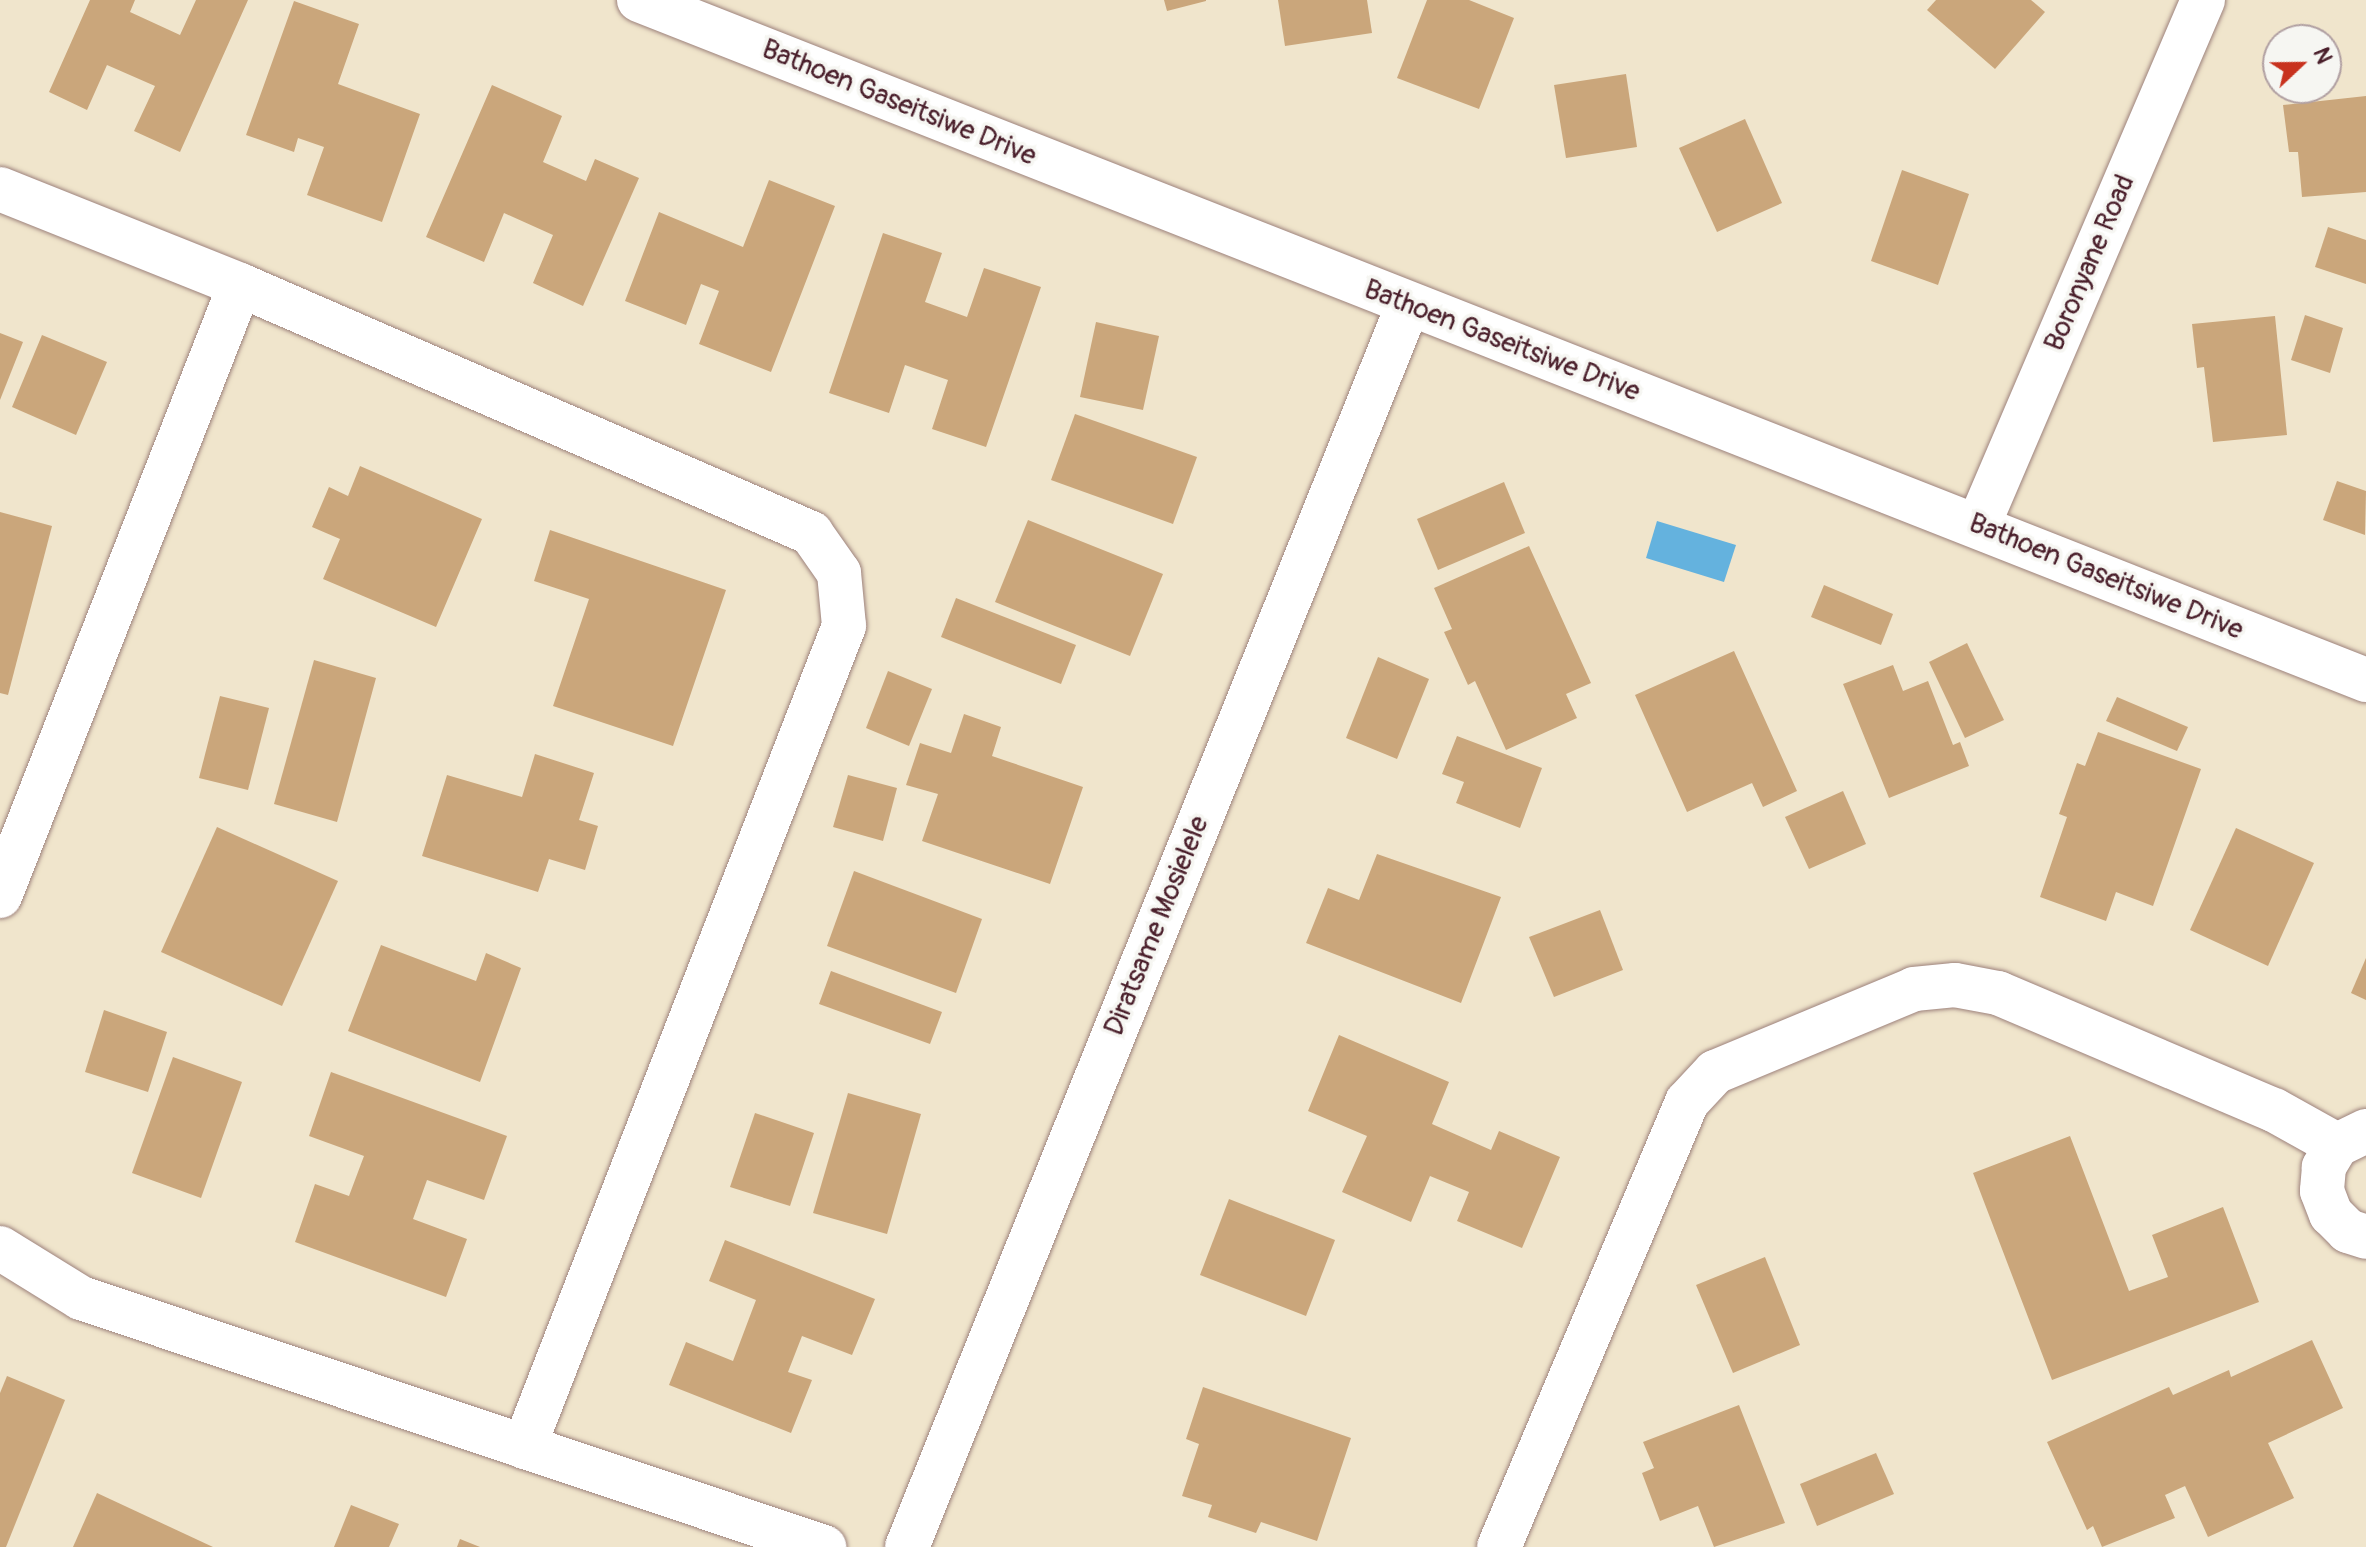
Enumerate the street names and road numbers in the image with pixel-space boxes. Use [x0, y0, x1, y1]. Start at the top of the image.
street label: Bathoen Gaseitsiwe Drive [757, 33, 1041, 173]
street label: Boronyane Road [2038, 170, 2142, 356]
street label: Bathoen Gaseitsiwe Drive [1359, 273, 1645, 409]
street label: Bathoen Gaseitsiwe Drive [1964, 507, 2248, 647]
street label: Diratsame Mosielele [1098, 811, 1216, 1041]

